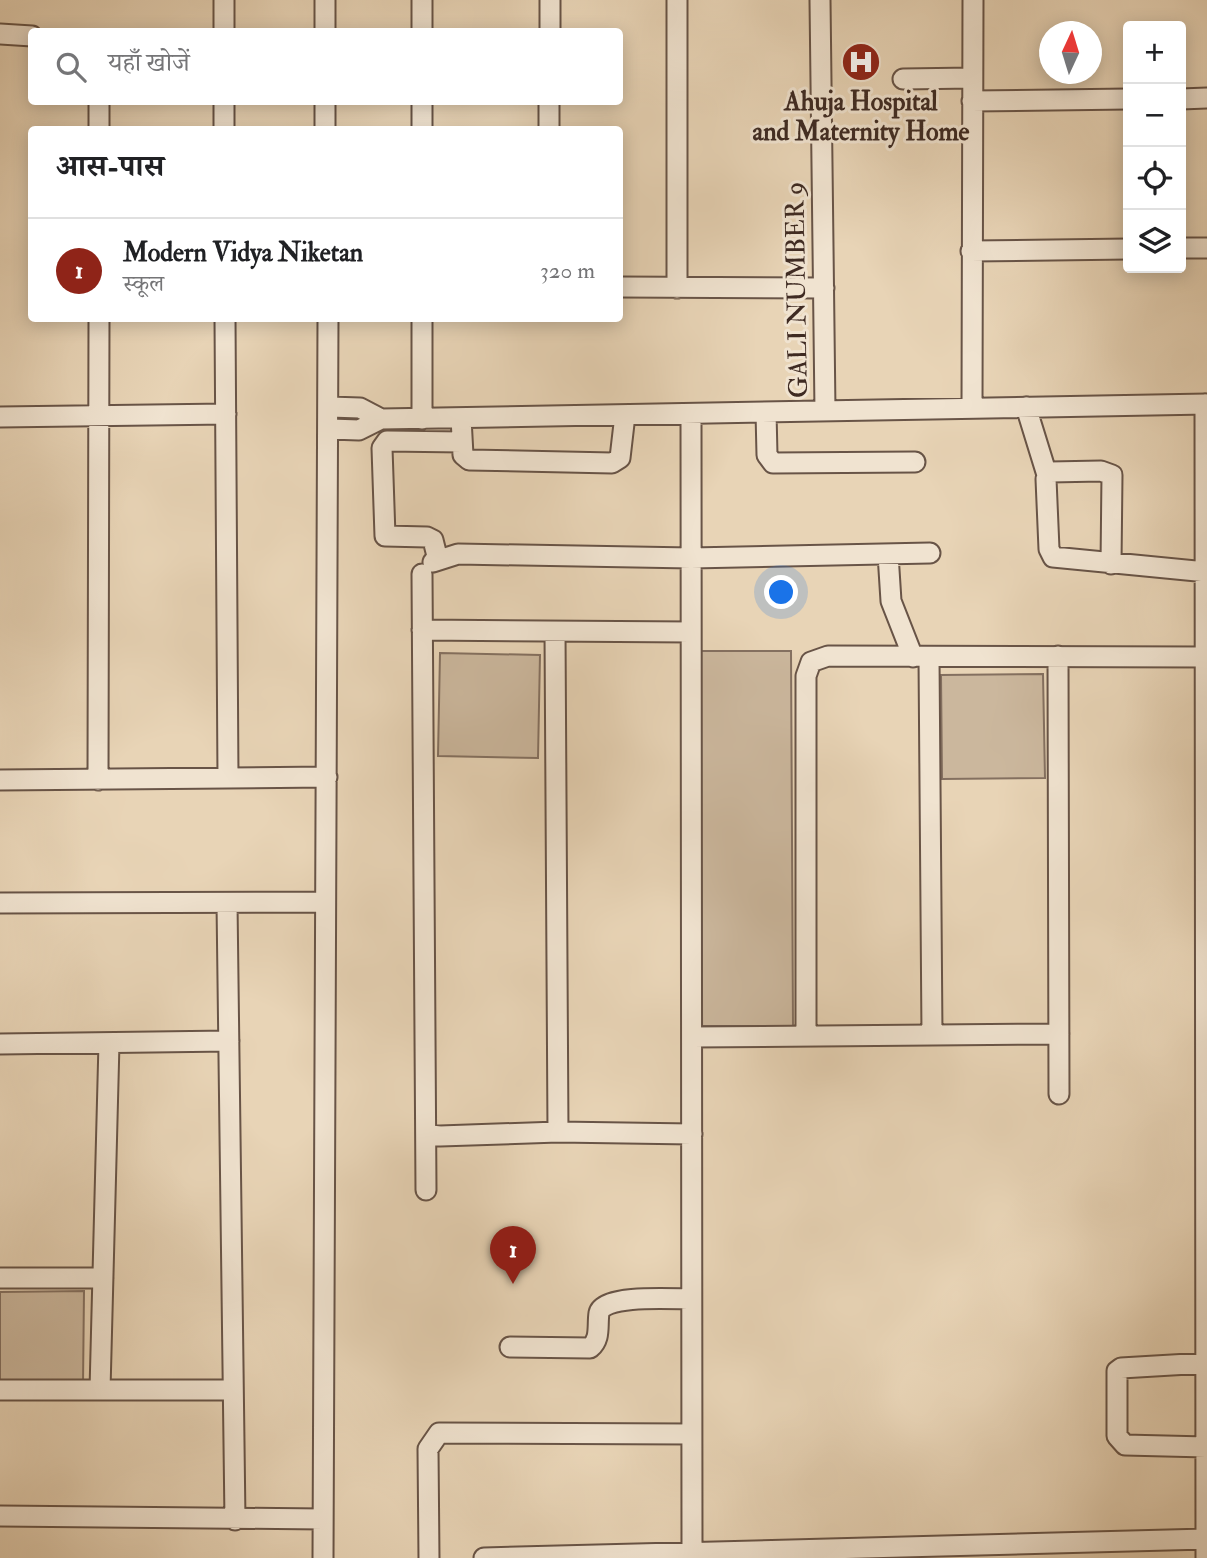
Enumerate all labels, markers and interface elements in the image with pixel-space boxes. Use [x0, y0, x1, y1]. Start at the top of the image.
north arrow [1039, 21, 1102, 84]
map controls [1123, 21, 1186, 273]
button: + [1123, 21, 1186, 84]
search box [28, 28, 623, 105]
hospital icon: Ahuja Hospital and Maternity Home [840, 41, 882, 83]
text: यहाँ खोजें [108, 47, 190, 79]
icon: search [52, 48, 90, 86]
button: − [1123, 84, 1186, 147]
place label: Ahuja Hospital and Maternity Home [753, 86, 970, 149]
button: locate [1123, 147, 1186, 210]
text: आस-पास [56, 148, 164, 185]
street label: GALI NUMBER 9 [779, 182, 815, 398]
button: layers [1123, 210, 1186, 273]
text: Modern Vidya Niketan [123, 237, 363, 269]
text: 1 [75, 256, 83, 285]
text: 320 m [540, 256, 595, 285]
text: स्कूल [123, 269, 164, 298]
your location [764, 575, 798, 609]
pin: 1 [490, 1226, 536, 1284]

